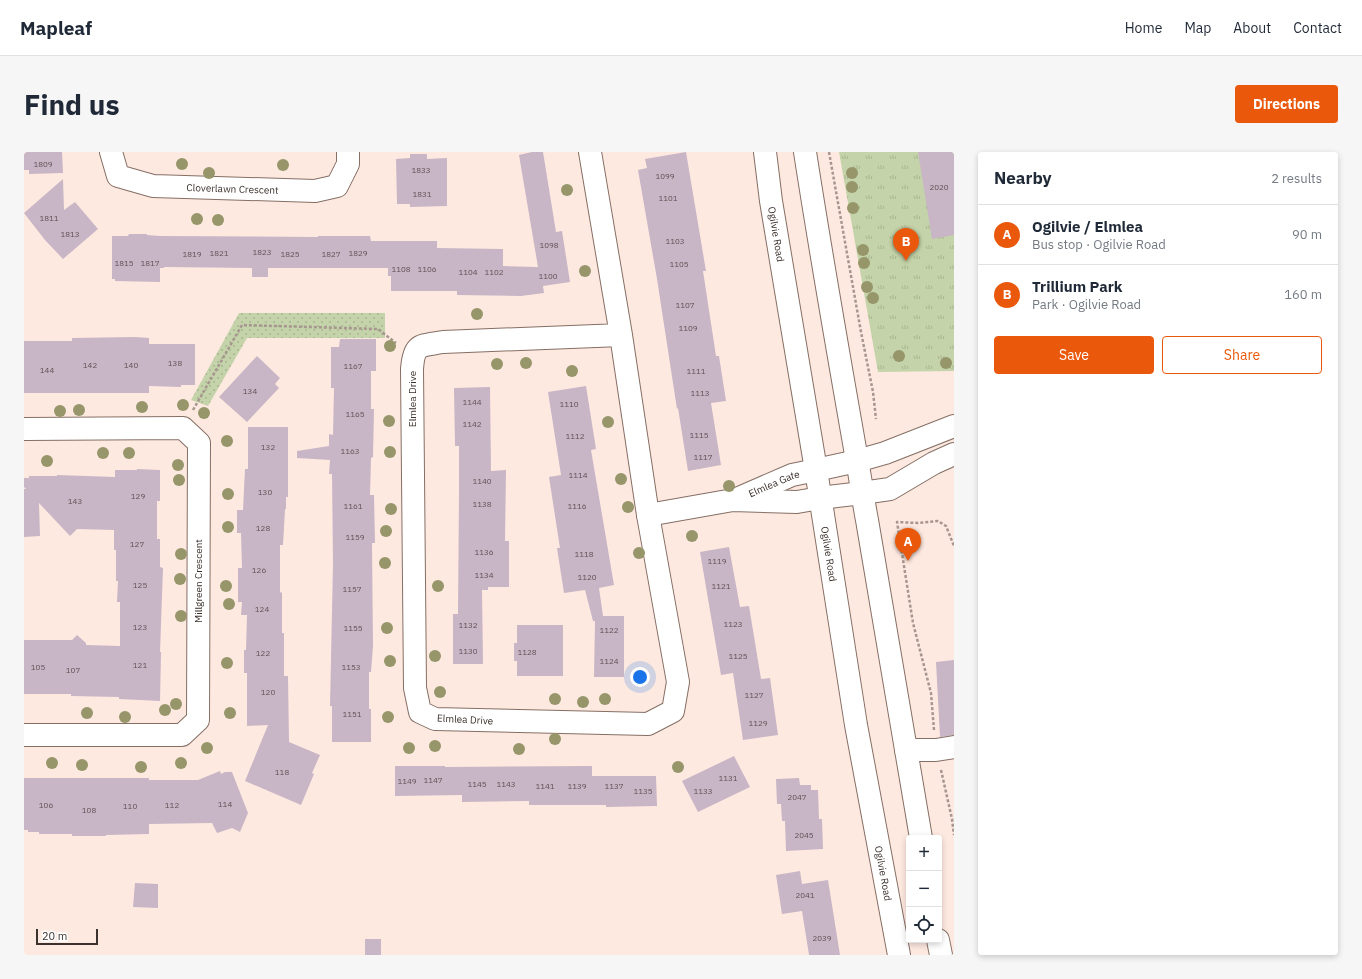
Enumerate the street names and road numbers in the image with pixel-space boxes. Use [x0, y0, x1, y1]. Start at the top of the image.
street label: Cloverlawn Crescent [186, 181, 279, 197]
street label: Ogilvie Road [765, 206, 787, 263]
street label: Elmlea Drive [406, 370, 419, 427]
street label: Elmlea Gate [746, 467, 801, 500]
street label: Ogilvie Road [818, 525, 839, 583]
street label: Millgreen Crescent [192, 539, 205, 623]
street label: Elmlea Drive [436, 712, 494, 727]
street label: Ogilvie Road [872, 845, 895, 902]

